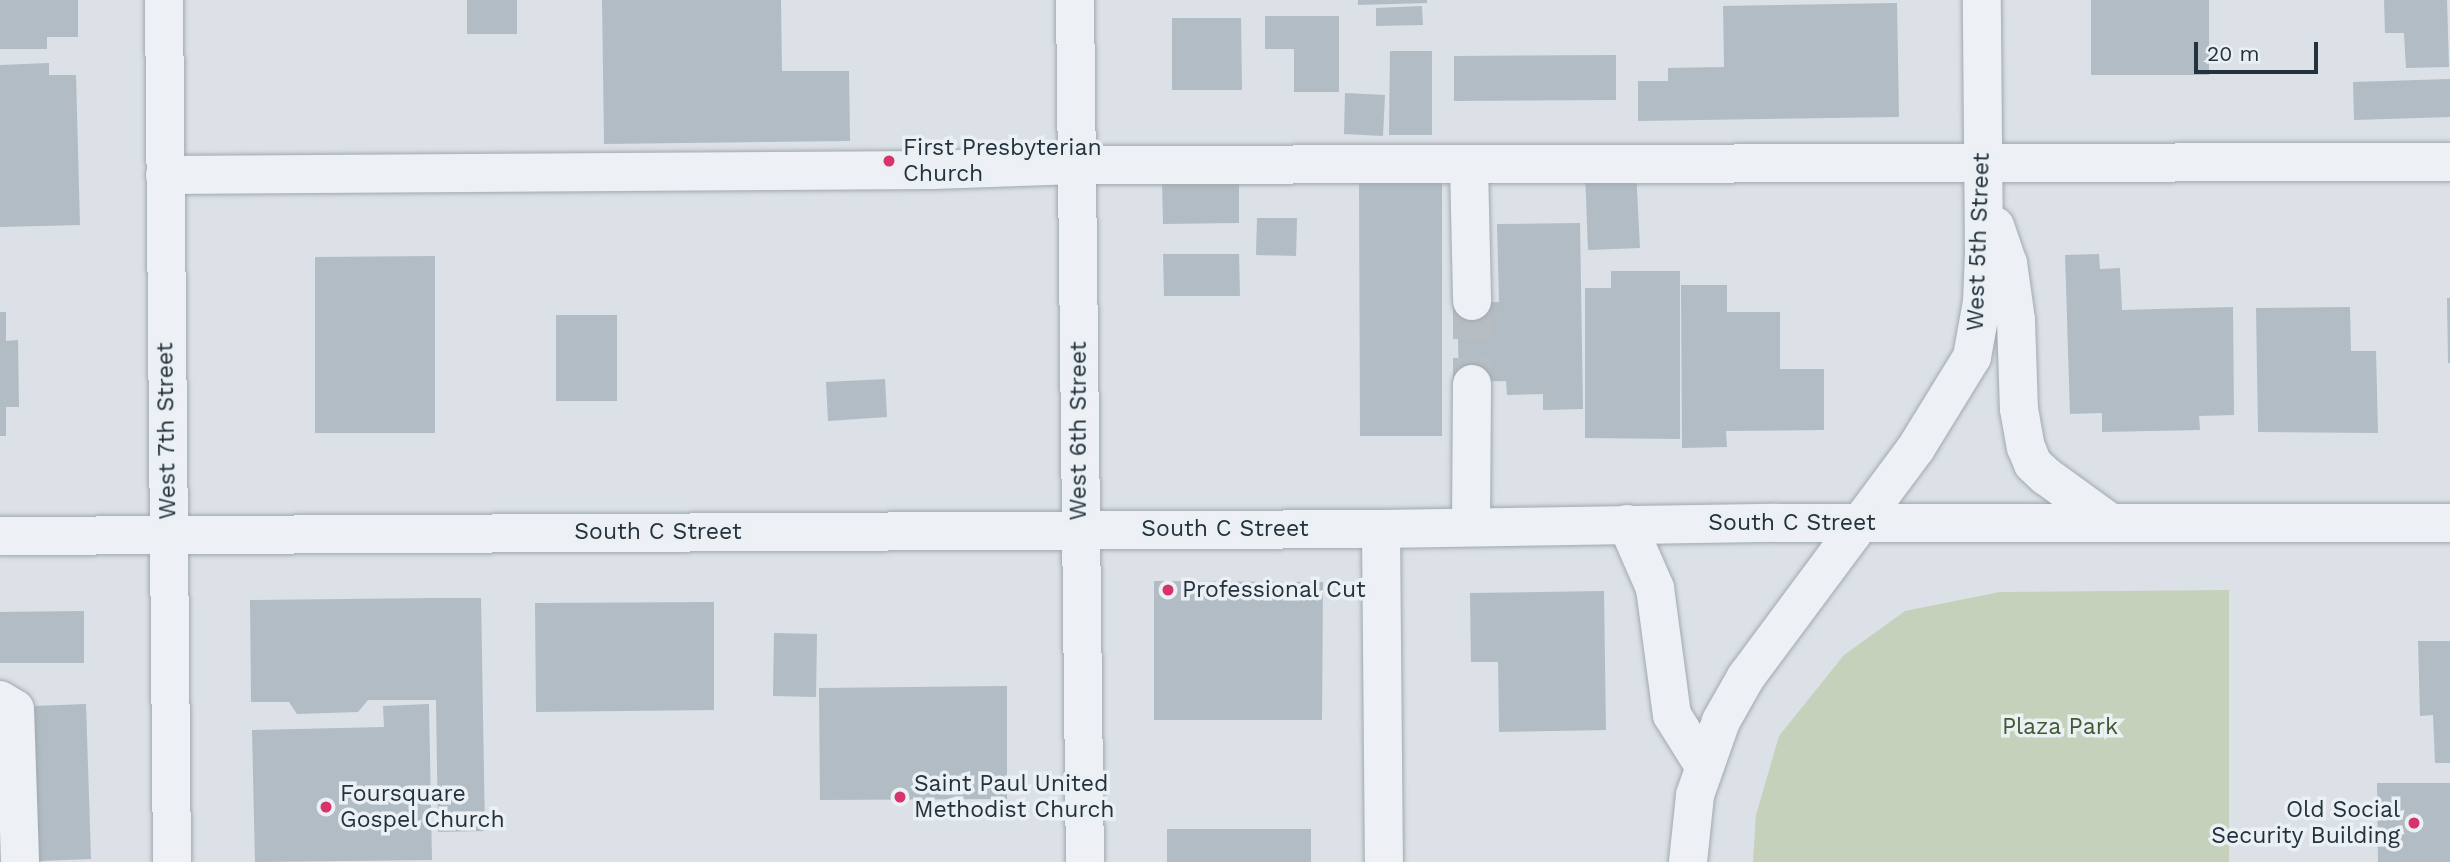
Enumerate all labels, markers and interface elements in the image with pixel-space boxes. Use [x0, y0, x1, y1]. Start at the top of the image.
scale bar [2198, 28, 2322, 72]
text: 20 m [2207, 41, 2259, 66]
place label: First Presbyterian Church [903, 134, 1102, 188]
street label: West 5th Street [1962, 152, 1996, 332]
marker: First Presbyterian Church [881, 153, 897, 169]
street label: West 6th Street [1065, 341, 1093, 521]
street label: West 7th Street [152, 342, 182, 520]
street label: South C Street [1708, 509, 1876, 537]
street label: South C Street [1141, 515, 1309, 543]
street label: South C Street [574, 518, 742, 546]
place label: Professional Cut [1182, 576, 1367, 604]
marker: Professional Cut [1160, 582, 1176, 598]
park label: Plaza Park [2002, 713, 2118, 741]
place label: Saint Paul United Methodist Church [914, 770, 1115, 824]
place label: Foursquare Gospel Church [340, 780, 505, 834]
marker: Saint Paul United Methodist Church [892, 789, 908, 805]
place label: Old Social Security Building [2211, 796, 2400, 850]
marker: Foursquare Gospel Church [318, 799, 334, 815]
marker: Old Social Security Building [2406, 815, 2422, 831]

